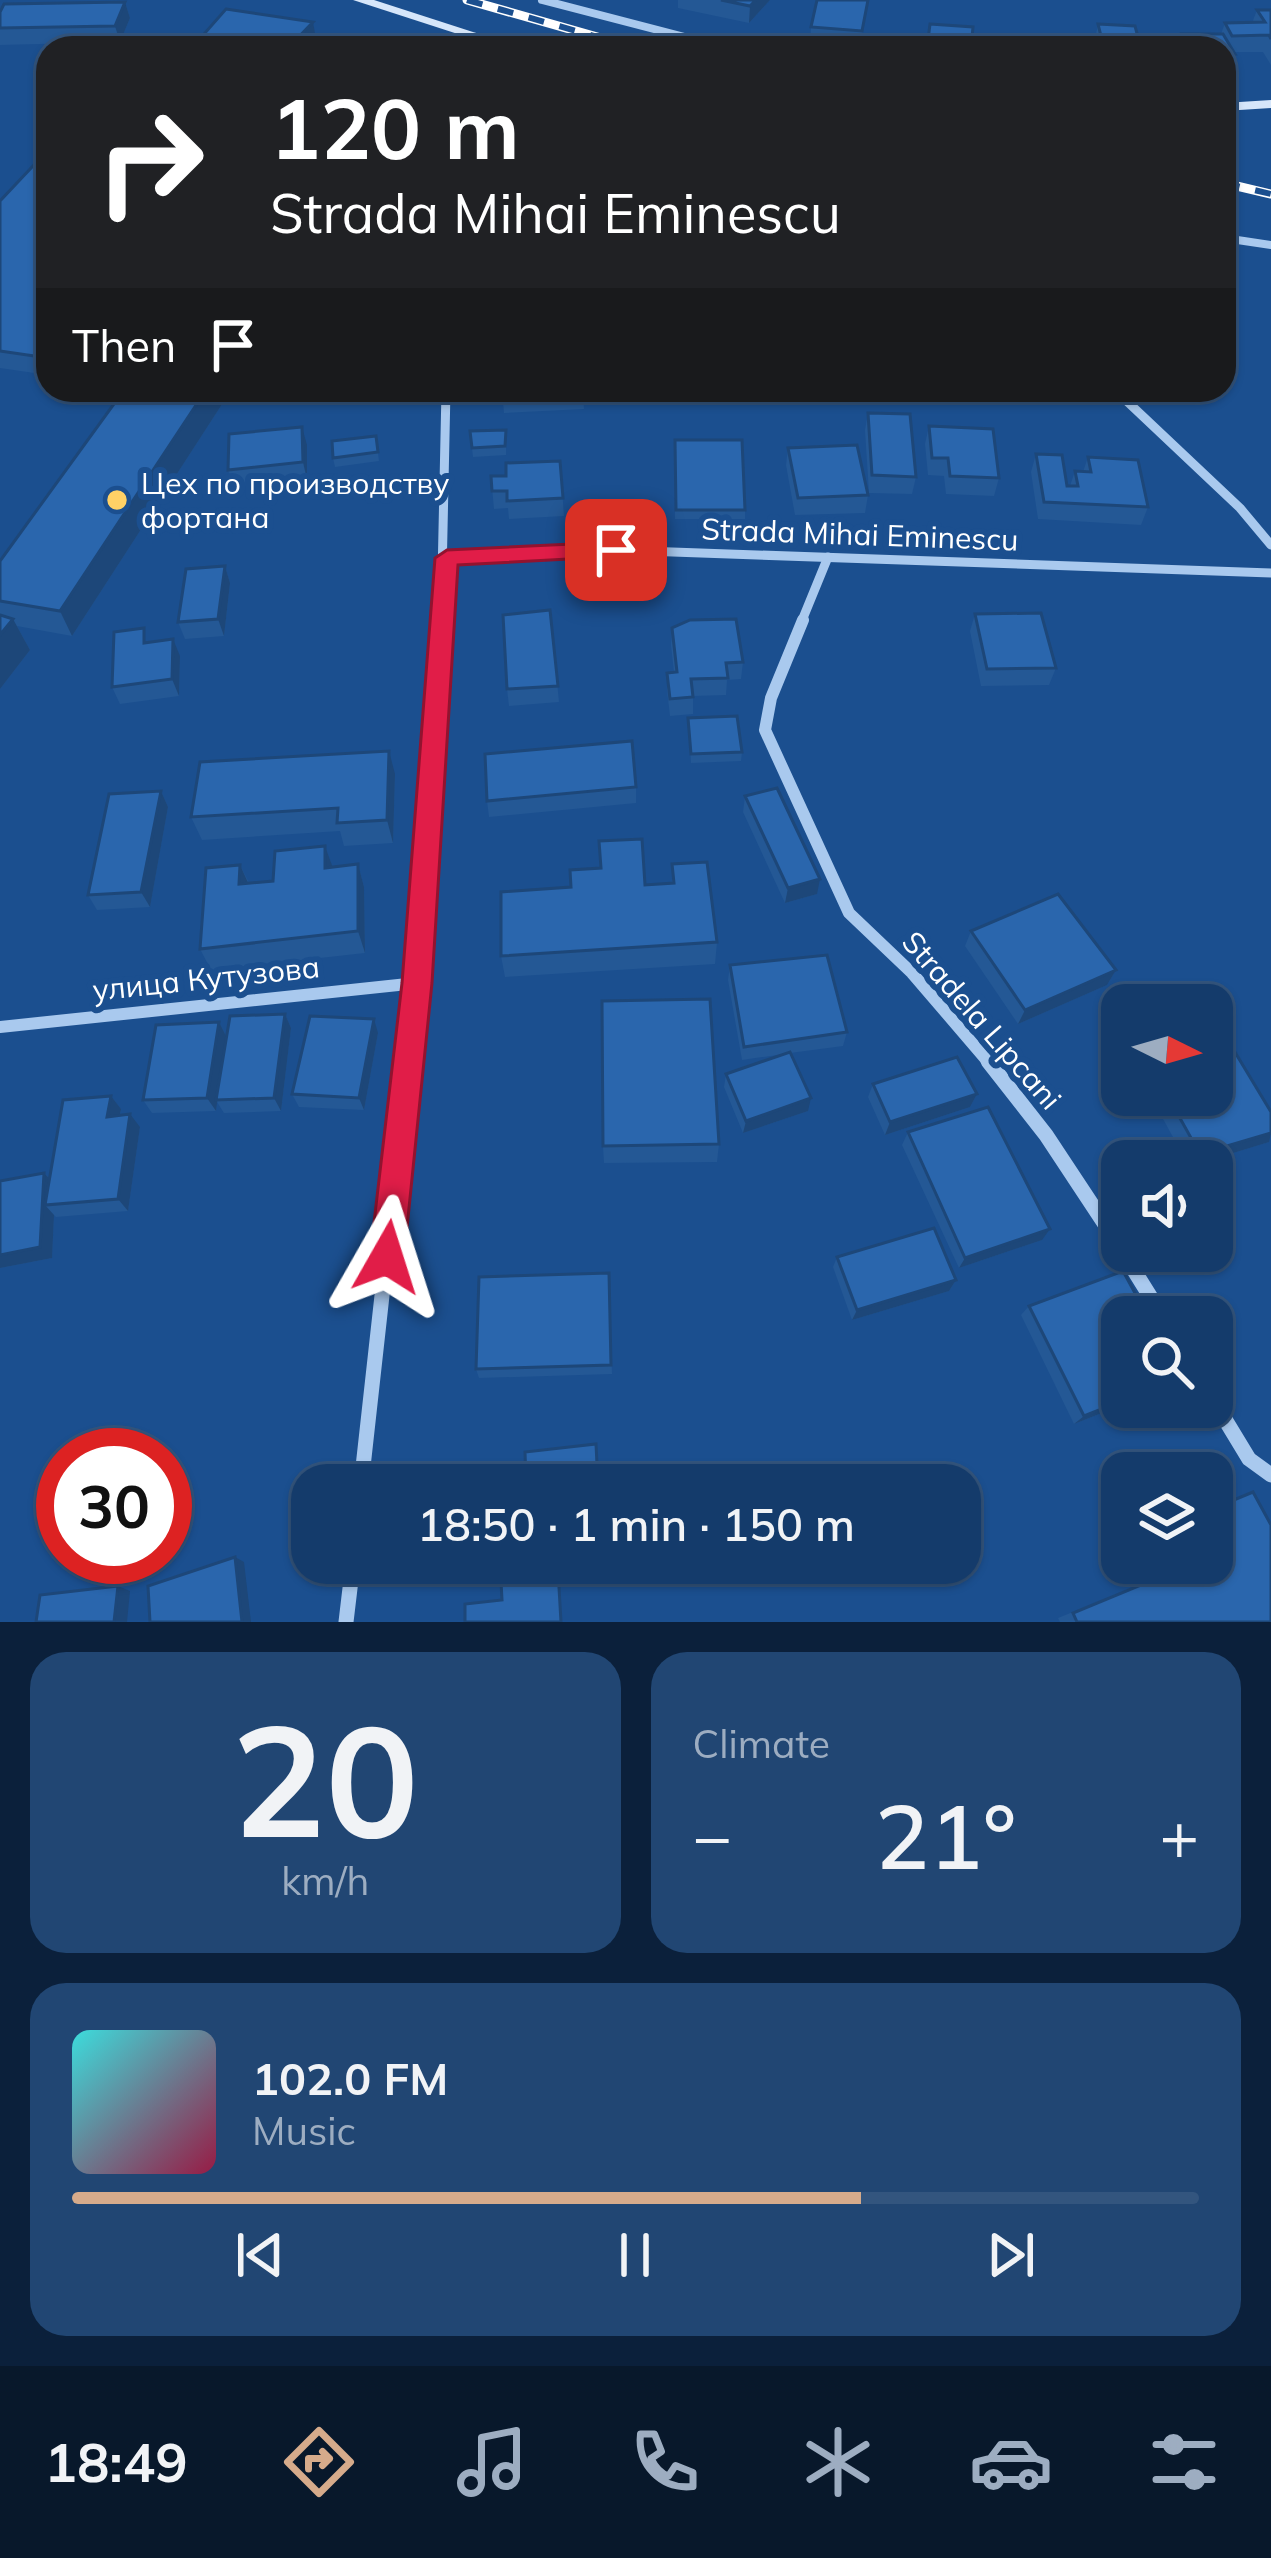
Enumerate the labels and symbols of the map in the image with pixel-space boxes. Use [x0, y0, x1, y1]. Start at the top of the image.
place label: Цех по производству фортана [141, 464, 450, 536]
marker: Цех по производству фортана [104, 487, 130, 513]
pin [565, 499, 667, 601]
street label: Strada Mihai Eminescu [701, 509, 1019, 559]
street label: Stradela Lipcani [894, 923, 1070, 1117]
street label: улица Кутузова [91, 947, 321, 1009]
north arrow [1101, 984, 1233, 1116]
position arrow [324, 1194, 450, 1320]
speed limit sign: 30 [36, 1428, 192, 1584]

